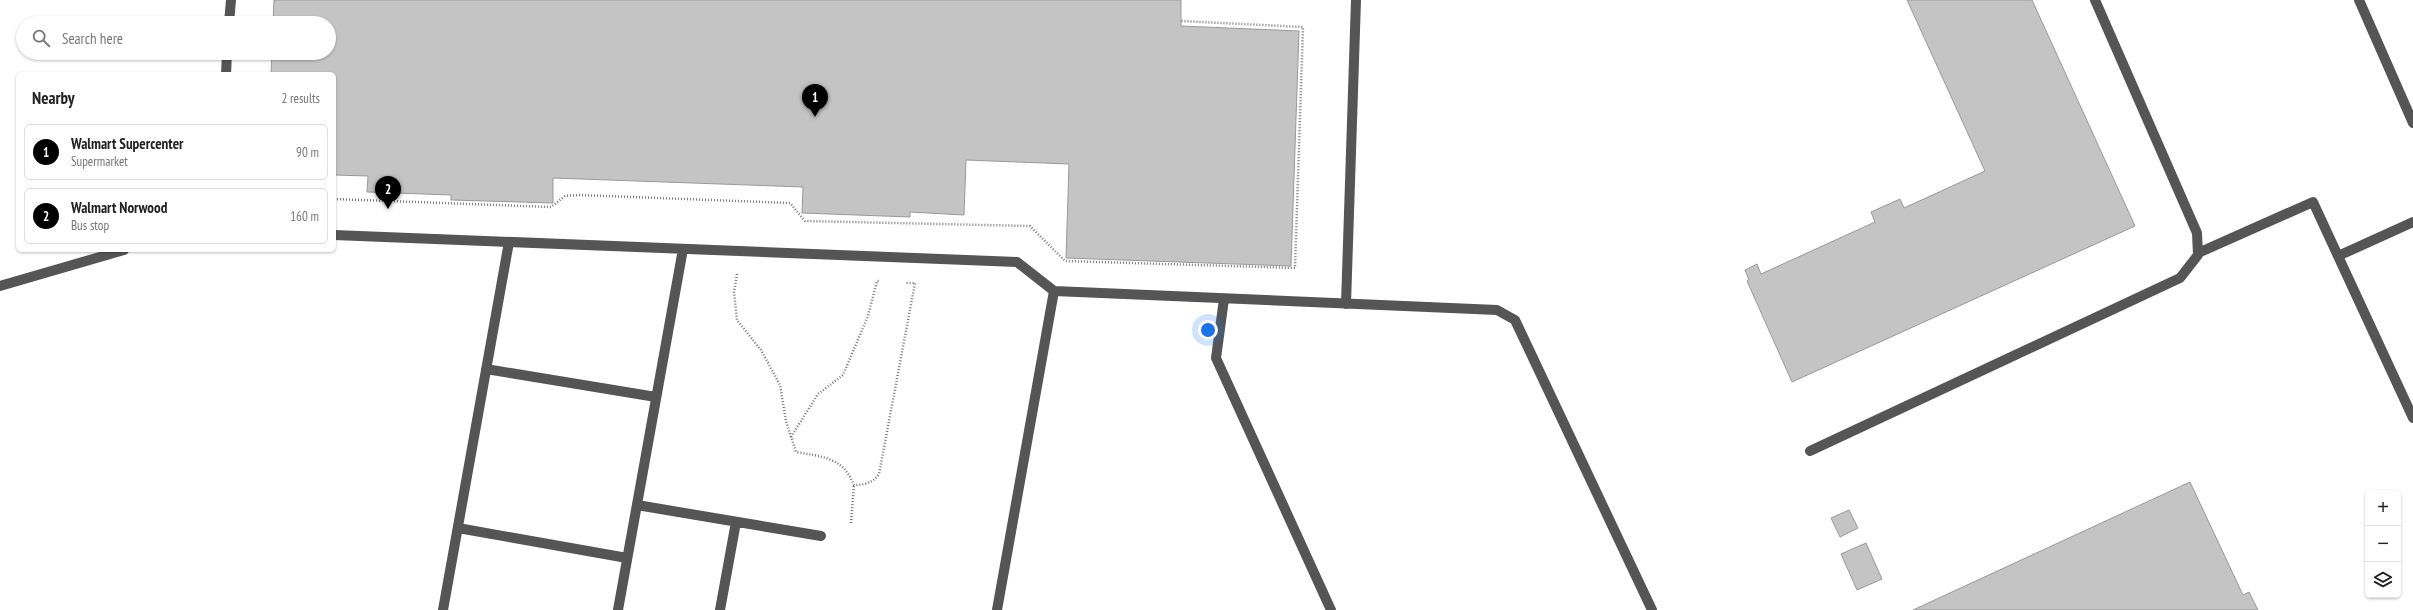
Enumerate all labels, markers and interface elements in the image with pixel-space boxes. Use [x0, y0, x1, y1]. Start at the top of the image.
search box [16, 16, 336, 60]
icon: search [30, 27, 52, 49]
text: Search here [62, 29, 123, 48]
pin: 1 [802, 84, 828, 117]
text: Nearby [32, 87, 75, 109]
text: 2 results [281, 90, 320, 107]
text: Walmart Supercenter [71, 134, 184, 153]
text: 1 [43, 144, 49, 161]
text: 90 m [296, 144, 319, 161]
text: Supermarket [71, 153, 128, 170]
pin: 2 [375, 176, 401, 209]
text: Walmart Norwood [71, 198, 167, 217]
text: 2 [43, 208, 49, 225]
text: 160 m [290, 208, 319, 225]
text: Bus stop [71, 217, 109, 234]
your location [1198, 320, 1218, 340]
map controls [2365, 490, 2401, 598]
button: + [2365, 490, 2401, 526]
button: − [2365, 526, 2401, 562]
button: layers [2365, 562, 2401, 598]

